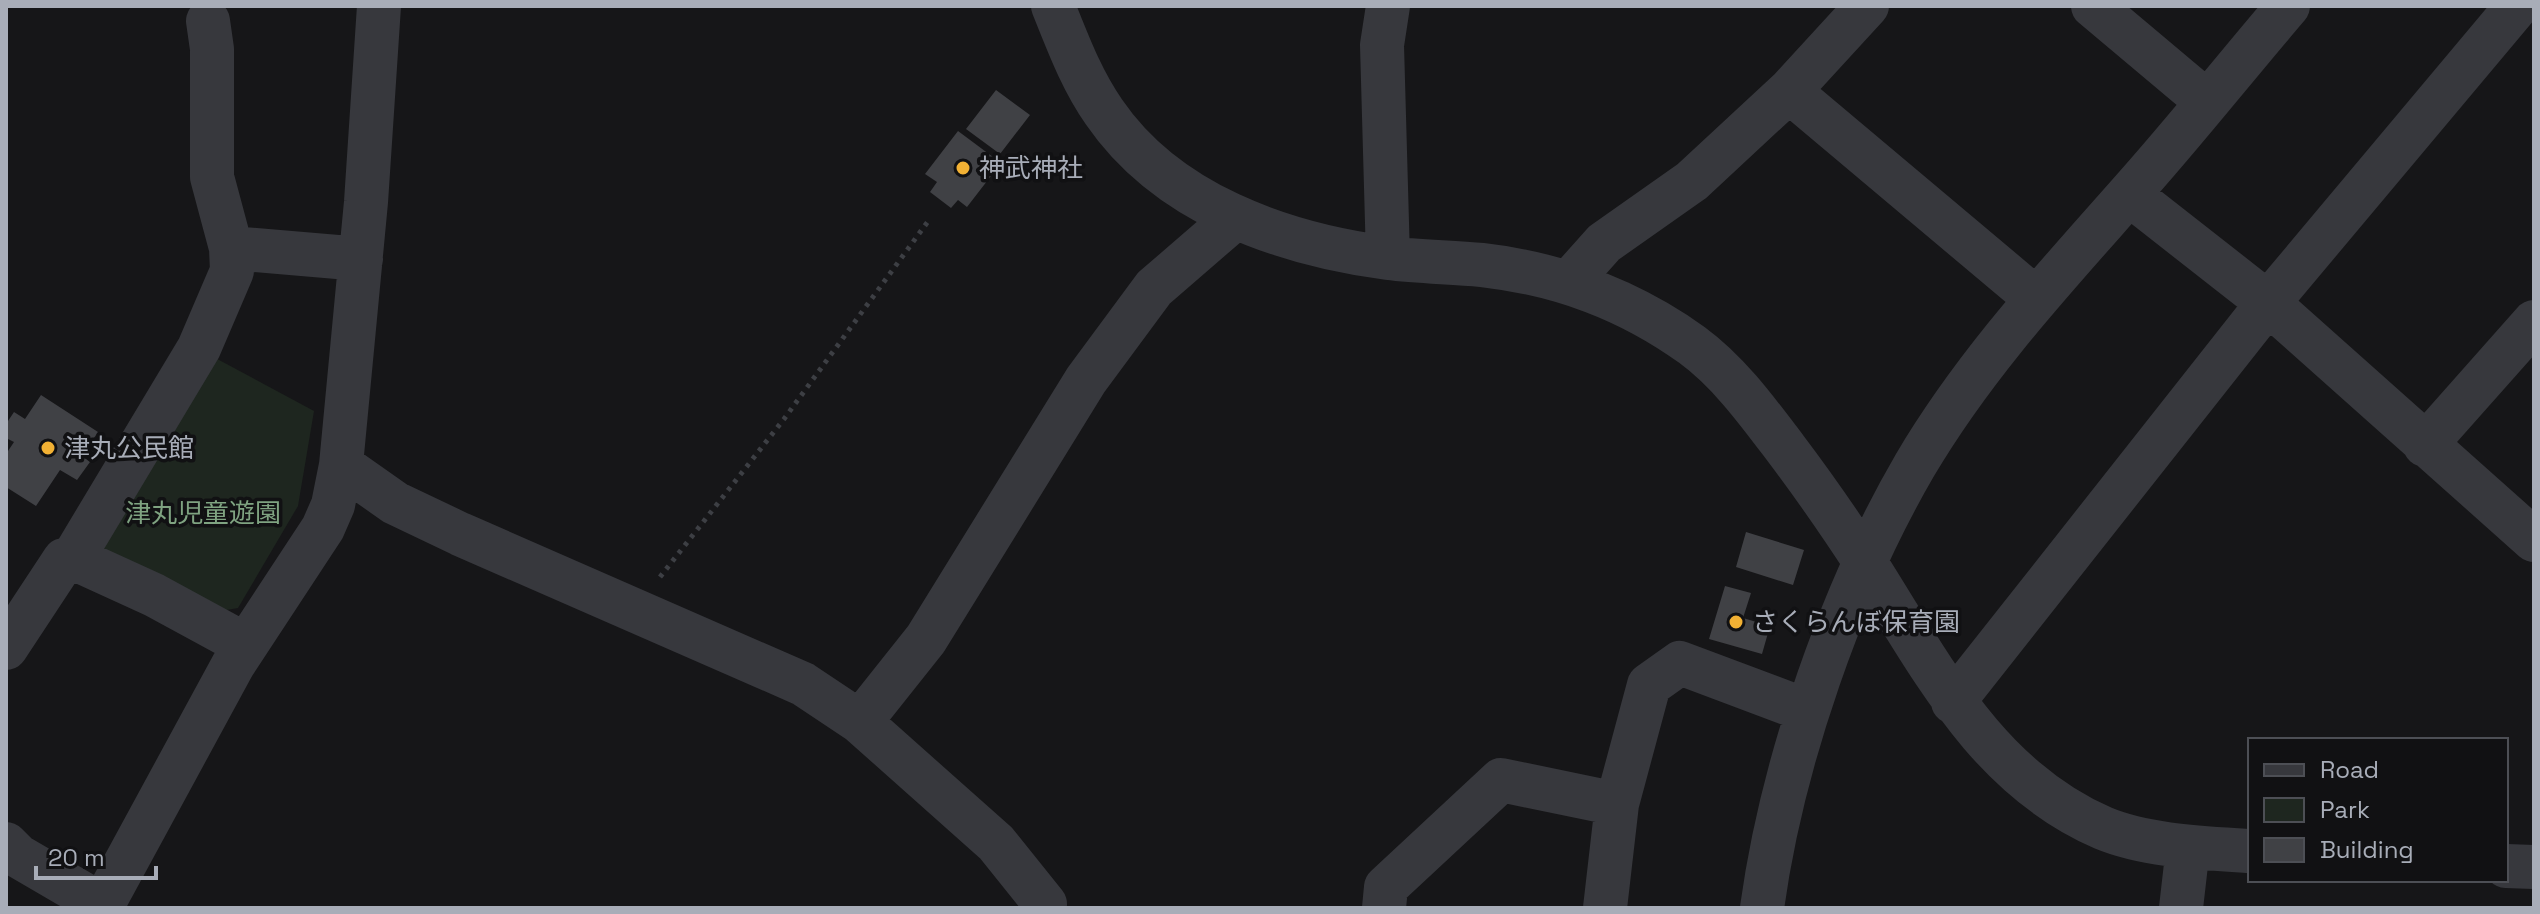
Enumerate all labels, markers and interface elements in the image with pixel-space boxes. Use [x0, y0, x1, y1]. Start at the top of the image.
place label: 神武神社 [979, 151, 1083, 185]
marker: 神武神社 [954, 159, 972, 177]
place label: 津丸公民館 [64, 431, 194, 465]
marker: 津丸公民館 [39, 439, 57, 457]
park label: 津丸児童遊園 [125, 496, 281, 530]
place label: さくらんぼ保育園 [1752, 605, 1960, 639]
marker: さくらんぼ保育園 [1727, 613, 1745, 631]
legend [2248, 738, 2508, 882]
text: Road [2320, 754, 2379, 785]
text: Park [2320, 794, 2370, 825]
scale bar [36, 830, 156, 880]
text: Building [2320, 834, 2414, 865]
text: 20 m [48, 842, 105, 873]

